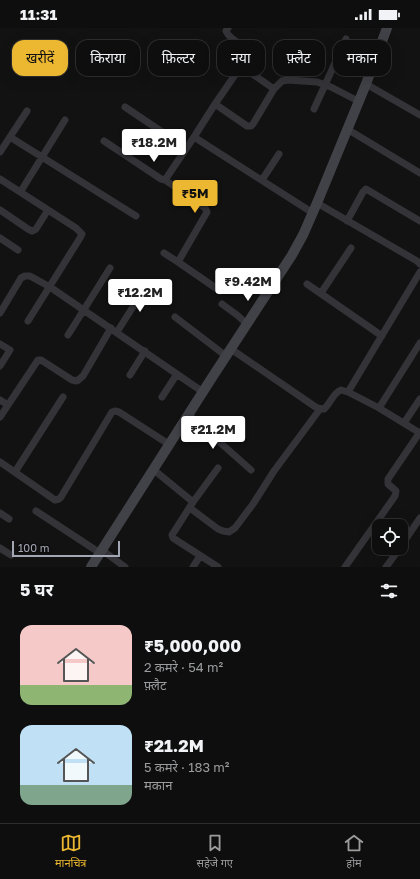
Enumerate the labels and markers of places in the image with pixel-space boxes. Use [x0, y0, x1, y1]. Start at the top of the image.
pin: ₹18.2M [121, 129, 187, 163]
pin: ₹5M [176, 180, 214, 214]
pin: ₹9.42M [215, 268, 281, 302]
pin: ₹12.2M [107, 279, 173, 313]
pin: ₹21.2M [180, 416, 246, 450]

